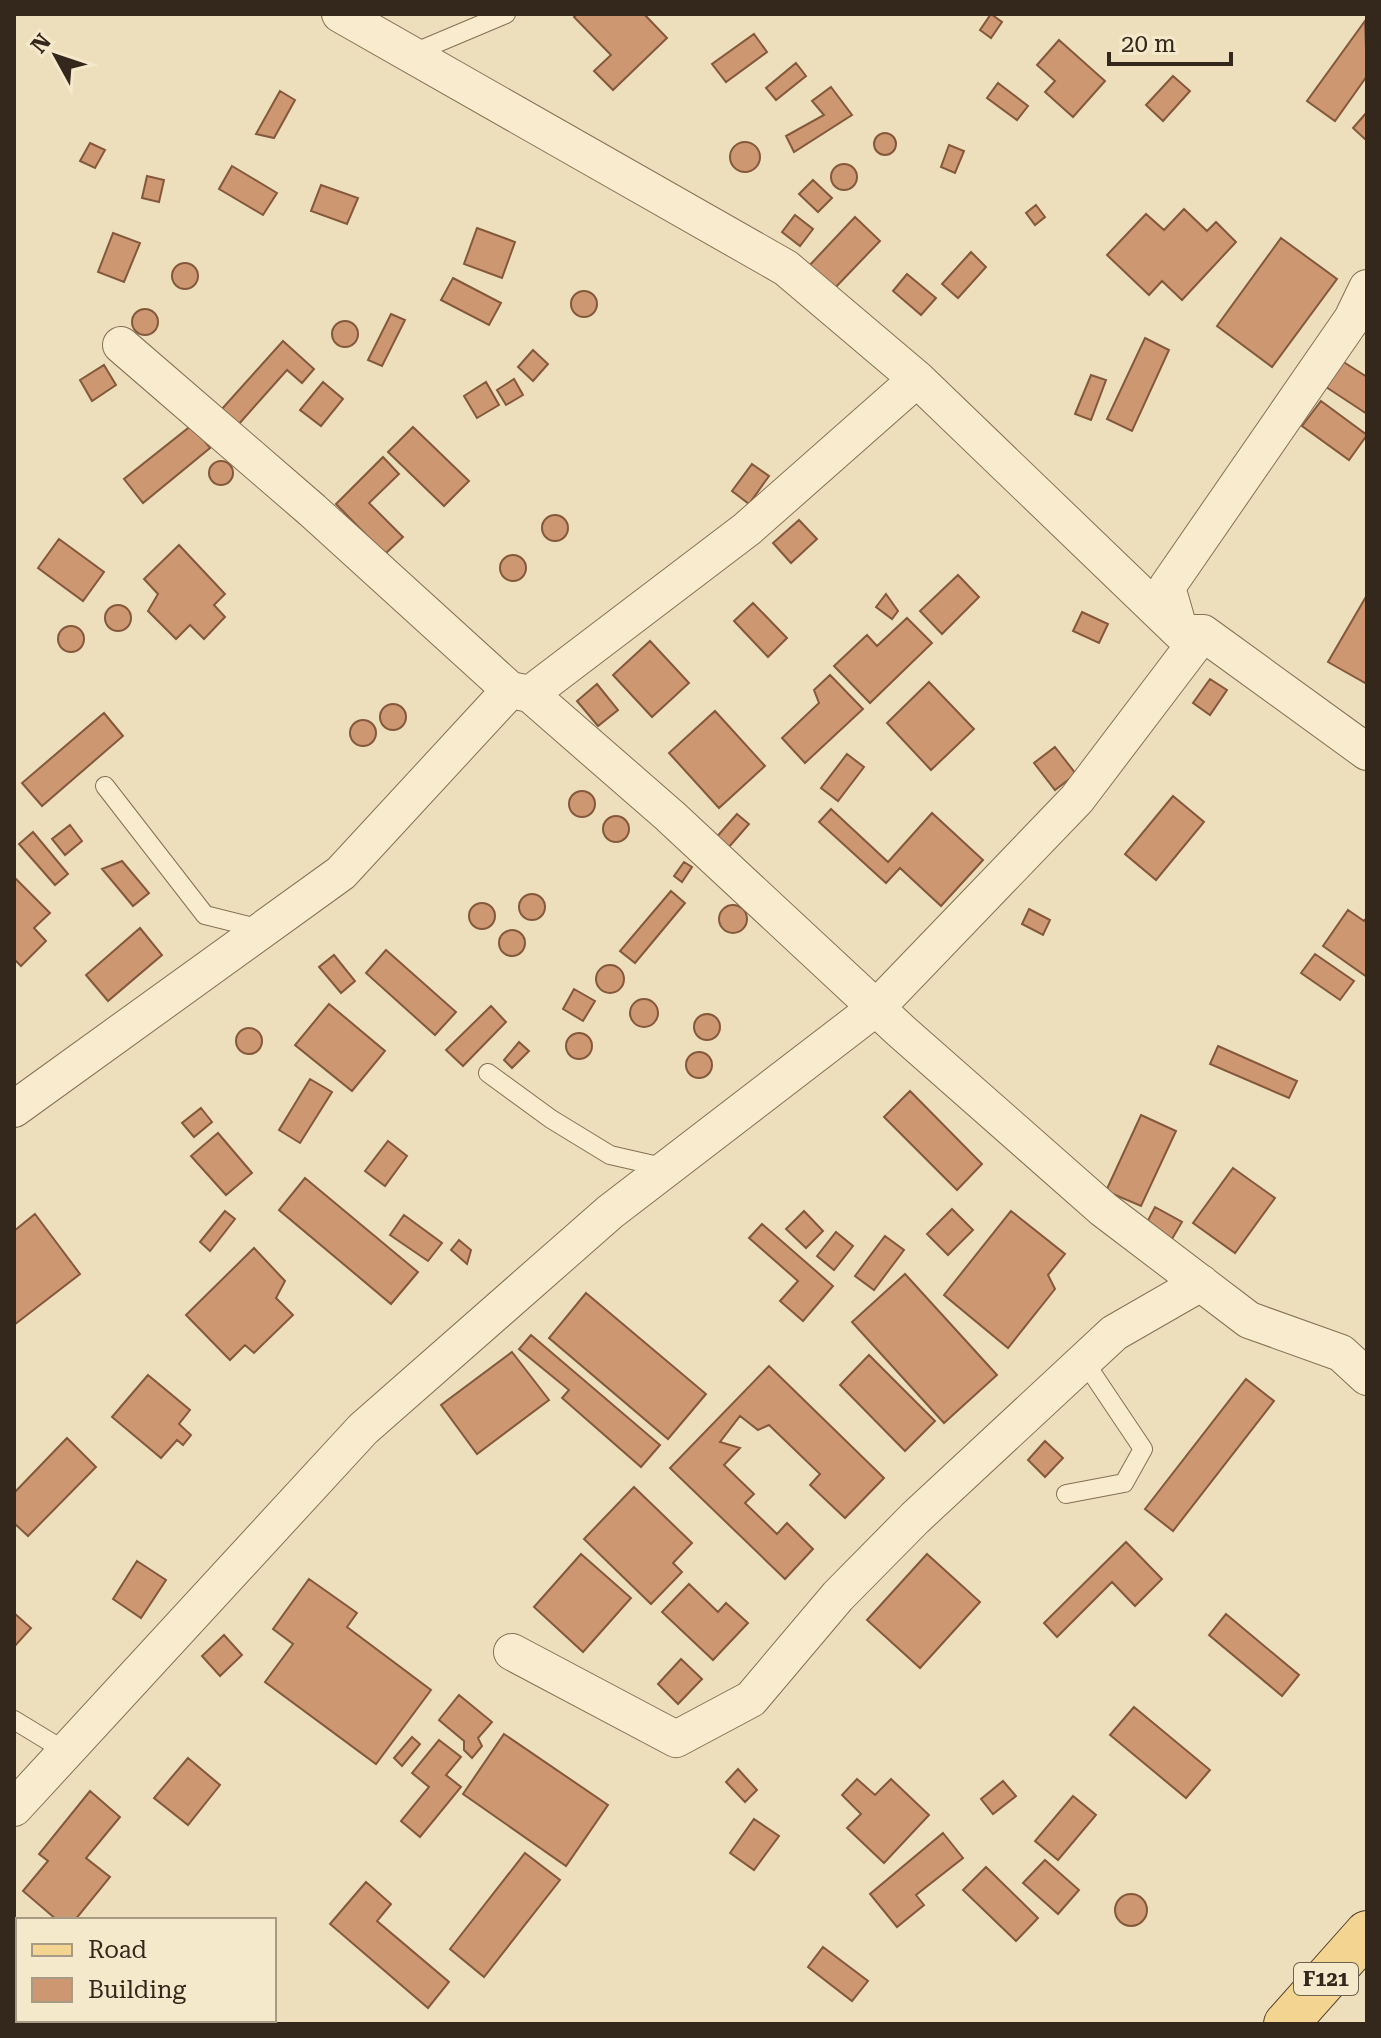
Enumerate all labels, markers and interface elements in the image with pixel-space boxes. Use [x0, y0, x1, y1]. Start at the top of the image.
north arrow [16, 16, 96, 96]
scale bar [1109, 16, 1231, 66]
text: N [26, 29, 56, 58]
text: 20 m [1121, 30, 1176, 58]
legend [16, 1918, 276, 2022]
text: Road [88, 1936, 147, 1964]
road number: F121 [1294, 1963, 1358, 1995]
text: Building [88, 1976, 186, 2004]

